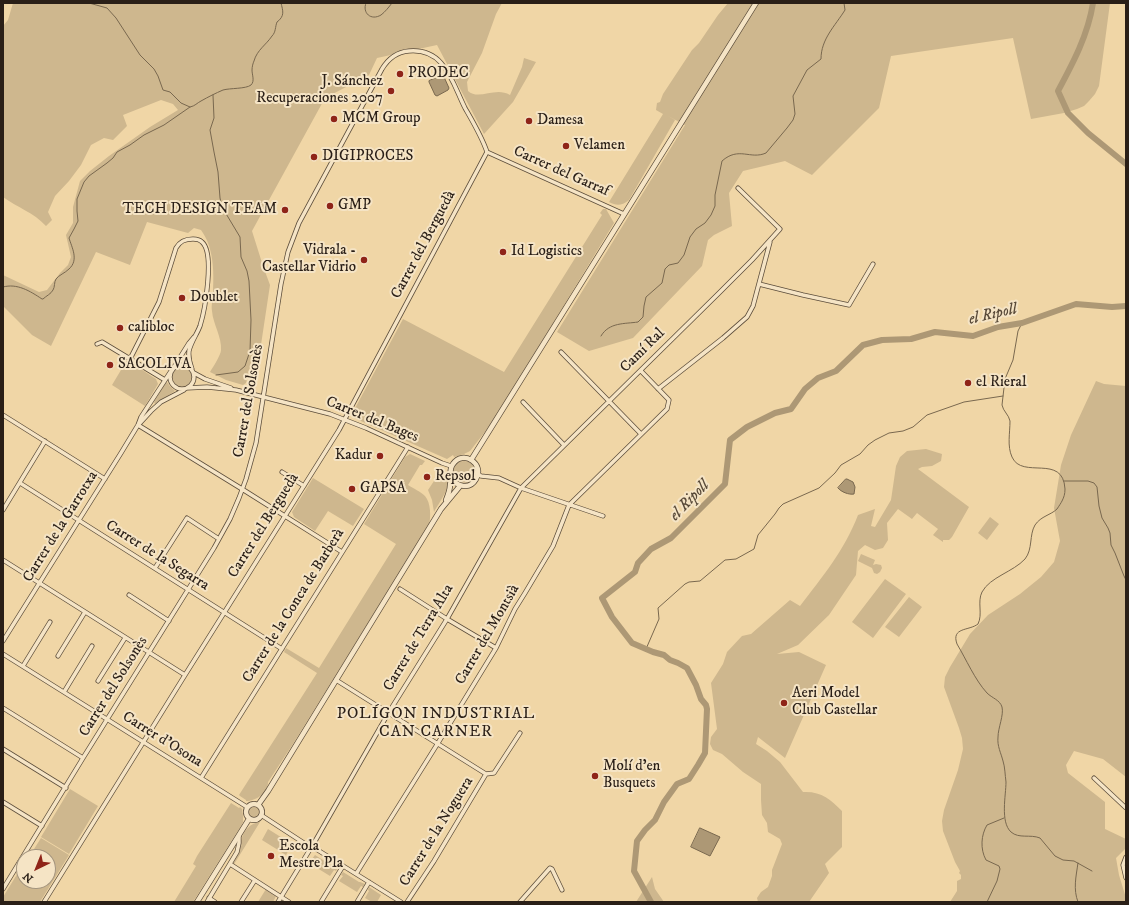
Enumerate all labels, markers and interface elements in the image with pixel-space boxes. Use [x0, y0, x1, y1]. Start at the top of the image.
place label: PRODEC [408, 65, 469, 83]
marker: PRODEC [395, 69, 405, 79]
place label: J. Sánchez Recuperaciones 2007 [256, 73, 383, 108]
marker: J. Sánchez Recuperaciones 2007 [386, 86, 396, 96]
place label: MCM Group [342, 110, 421, 128]
place label: Damesa [537, 112, 583, 130]
marker: MCM Group [329, 114, 339, 124]
marker: Damesa [524, 116, 534, 126]
place label: Velamen [574, 137, 625, 155]
marker: Velamen [561, 141, 571, 151]
street label: Carrer del Garraf [510, 143, 612, 201]
place label: DIGIPROCES [322, 148, 413, 166]
marker: DIGIPROCES [309, 152, 319, 162]
street label: Carrer del Berguedà [388, 188, 460, 302]
place label: GMP [338, 197, 371, 215]
place label: TECH DESIGN TEAM [122, 201, 277, 219]
marker: GMP [325, 201, 335, 211]
marker: TECH DESIGN TEAM [280, 205, 290, 215]
place label: Vidrala - Castellar Vidrio [262, 242, 356, 277]
place label: Id Logistics [511, 243, 582, 261]
marker: Id Logistics [498, 247, 508, 257]
marker: Vidrala - Castellar Vidrio [359, 255, 369, 265]
place label: Doublet [190, 289, 238, 307]
marker: Doublet [177, 293, 187, 303]
water label: el Ripoll [967, 300, 1019, 330]
place label: calibloc [128, 319, 174, 337]
marker: calibloc [115, 323, 125, 333]
street label: Camí Ral [617, 325, 669, 377]
street label: Carrer del Solsonès [230, 343, 268, 459]
place label: SACOLIVA [118, 356, 191, 374]
marker: SACOLIVA [105, 360, 115, 370]
place label: el Rieral [976, 374, 1026, 392]
marker: el Rieral [963, 378, 973, 388]
street label: Carrer del Bages [323, 393, 421, 447]
place label: Kadur [335, 447, 372, 465]
marker: Kadur [375, 451, 385, 461]
street label: Carrer de la Garrotxa [20, 468, 102, 586]
place label: Repsol [435, 468, 475, 486]
street label: Carrer del Berguedà [225, 470, 303, 582]
marker: Repsol [422, 472, 432, 482]
water label: el Ripoll [666, 477, 714, 525]
place label: GAPSA [360, 480, 406, 498]
marker: GAPSA [347, 484, 357, 494]
street label: Carrer de la Segarra [102, 517, 212, 595]
street label: Carrer de la Conca de Barberà [239, 526, 349, 686]
street label: Carrer de Terra Alta [380, 581, 458, 695]
street label: Carrer del Montsià [452, 582, 524, 688]
street label: Carrer del Solsonès [76, 634, 152, 740]
place label: Aeri Model Club Castellar [792, 685, 877, 720]
marker: Aeri Model Club Castellar [779, 698, 789, 708]
district label: POLÍGON INDUSTRIAL CAN CARNER [337, 705, 535, 743]
street label: Carrer d'Osona [119, 708, 205, 772]
place label: Molí d'en Busquets [603, 758, 660, 793]
marker: Molí d'en Busquets [590, 771, 600, 781]
street label: Carrer de la Noguera [396, 774, 478, 890]
place label: Escola Mestre Pla [279, 838, 343, 873]
north arrow [16, 849, 56, 889]
marker: Escola Mestre Pla [266, 851, 276, 861]
text: N [20, 869, 37, 885]

